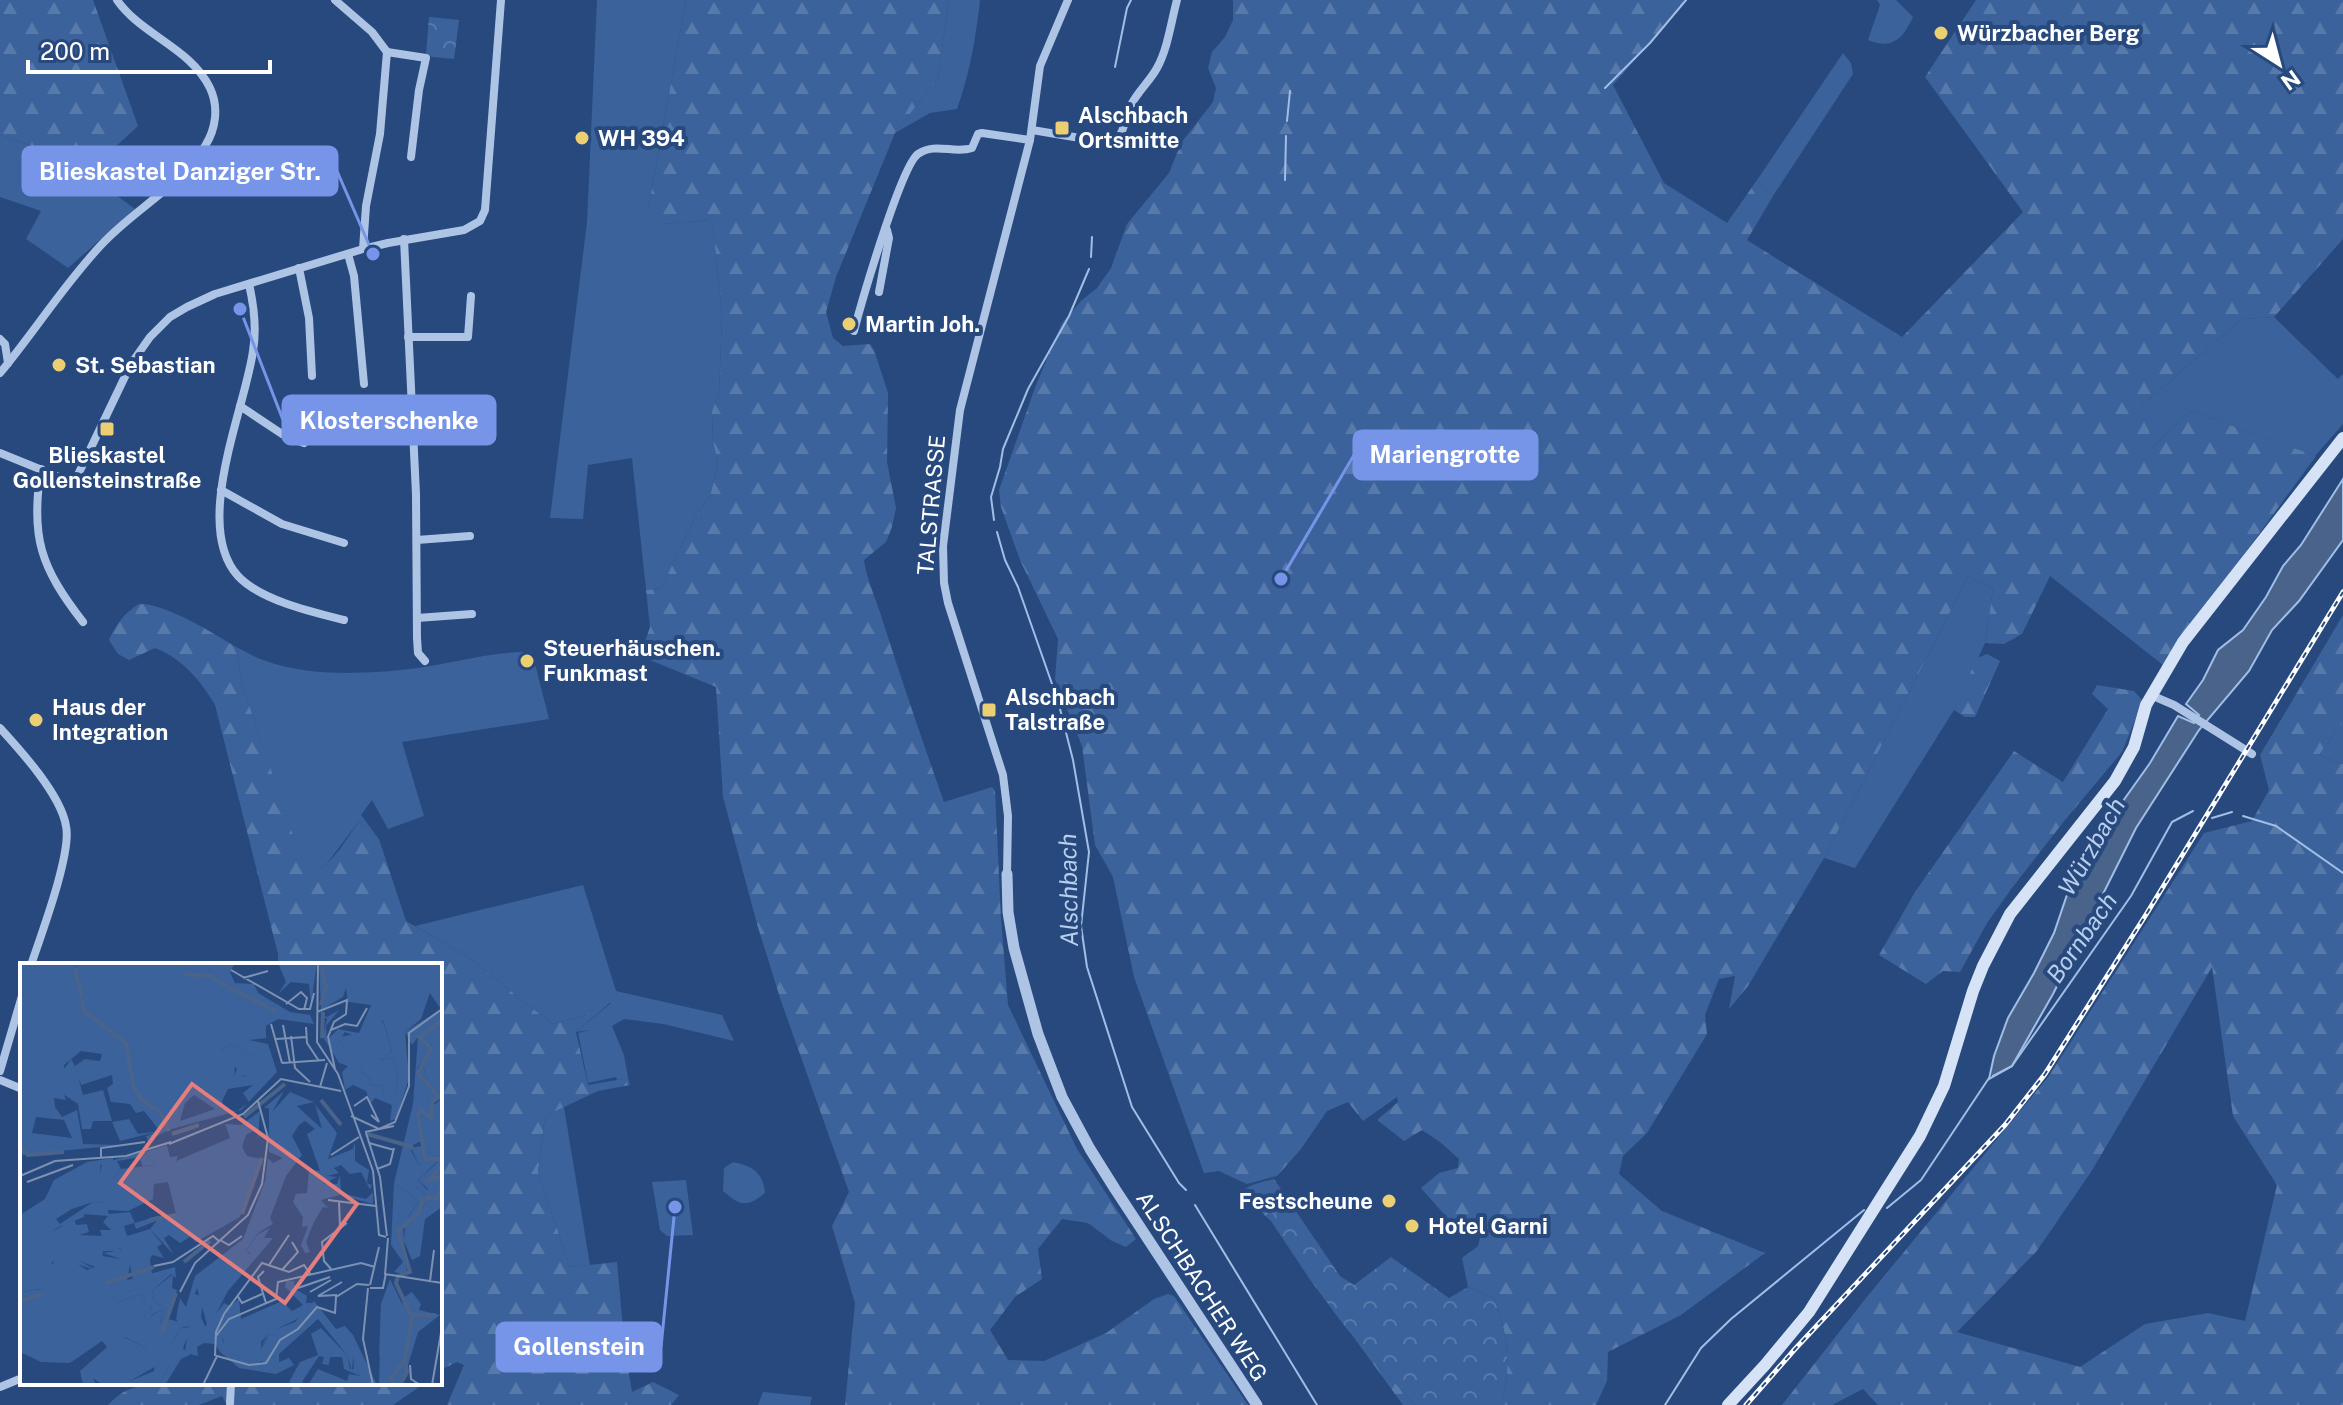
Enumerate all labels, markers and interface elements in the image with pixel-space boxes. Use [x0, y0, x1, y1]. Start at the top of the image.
place label: Würzbacher Berg [1957, 20, 2140, 46]
scale bar [28, 24, 270, 74]
marker: Würzbacher Berg [1932, 24, 1950, 42]
north arrow [2239, 24, 2319, 104]
text: 200 m [40, 37, 110, 65]
text: N [2276, 65, 2305, 96]
place label: Alschbach Ortsmitte [1078, 102, 1188, 153]
marker: Alschbach Ortsmitte [1053, 119, 1071, 137]
place label: WH 394 [598, 125, 685, 151]
marker: WH 394 [573, 129, 591, 147]
callout: Blieskastel Danziger Str. [23, 147, 337, 195]
text: Blieskastel Danziger Str. [39, 157, 321, 185]
place label: Martin Joh. [865, 311, 980, 337]
marker: Martin Joh. [840, 315, 858, 333]
place label: St. Sebastian [75, 352, 215, 378]
marker: St. Sebastian [50, 356, 68, 374]
callout: Klosterschenke [283, 396, 495, 444]
text: Klosterschenke [299, 406, 479, 434]
marker: Blieskastel Gollensteinstraße [98, 420, 116, 438]
callout: Mariengrotte [1354, 431, 1537, 479]
street label: TALSTRASSE [912, 434, 950, 576]
text: Mariengrotte [1370, 440, 1520, 468]
place label: Blieskastel Gollensteinstraße [13, 442, 201, 493]
place label: Steuerhäuschen. Funkmast [543, 635, 721, 686]
marker: Steuerhäuschen. Funkmast [518, 652, 536, 670]
place label: Alschbach Talstraße [1005, 684, 1115, 735]
place label: Haus der Integration [52, 694, 168, 745]
marker: Alschbach Talstraße [980, 701, 998, 719]
marker: Haus der Integration [27, 711, 45, 729]
water label: Würzbach [2052, 793, 2130, 900]
water label: Alschbach [1053, 833, 1083, 947]
water label: Bornbach [2040, 887, 2122, 988]
inset map [20, 963, 442, 1385]
street label: ALSCHBACHER WEG [1131, 1186, 1273, 1386]
place label: Festscheune [1239, 1188, 1373, 1214]
marker: Festscheune [1380, 1192, 1398, 1210]
place label: Hotel Garni [1428, 1213, 1548, 1239]
marker: Hotel Garni [1403, 1217, 1421, 1235]
callout: Gollenstein [497, 1323, 661, 1371]
text: Gollenstein [513, 1332, 645, 1360]

